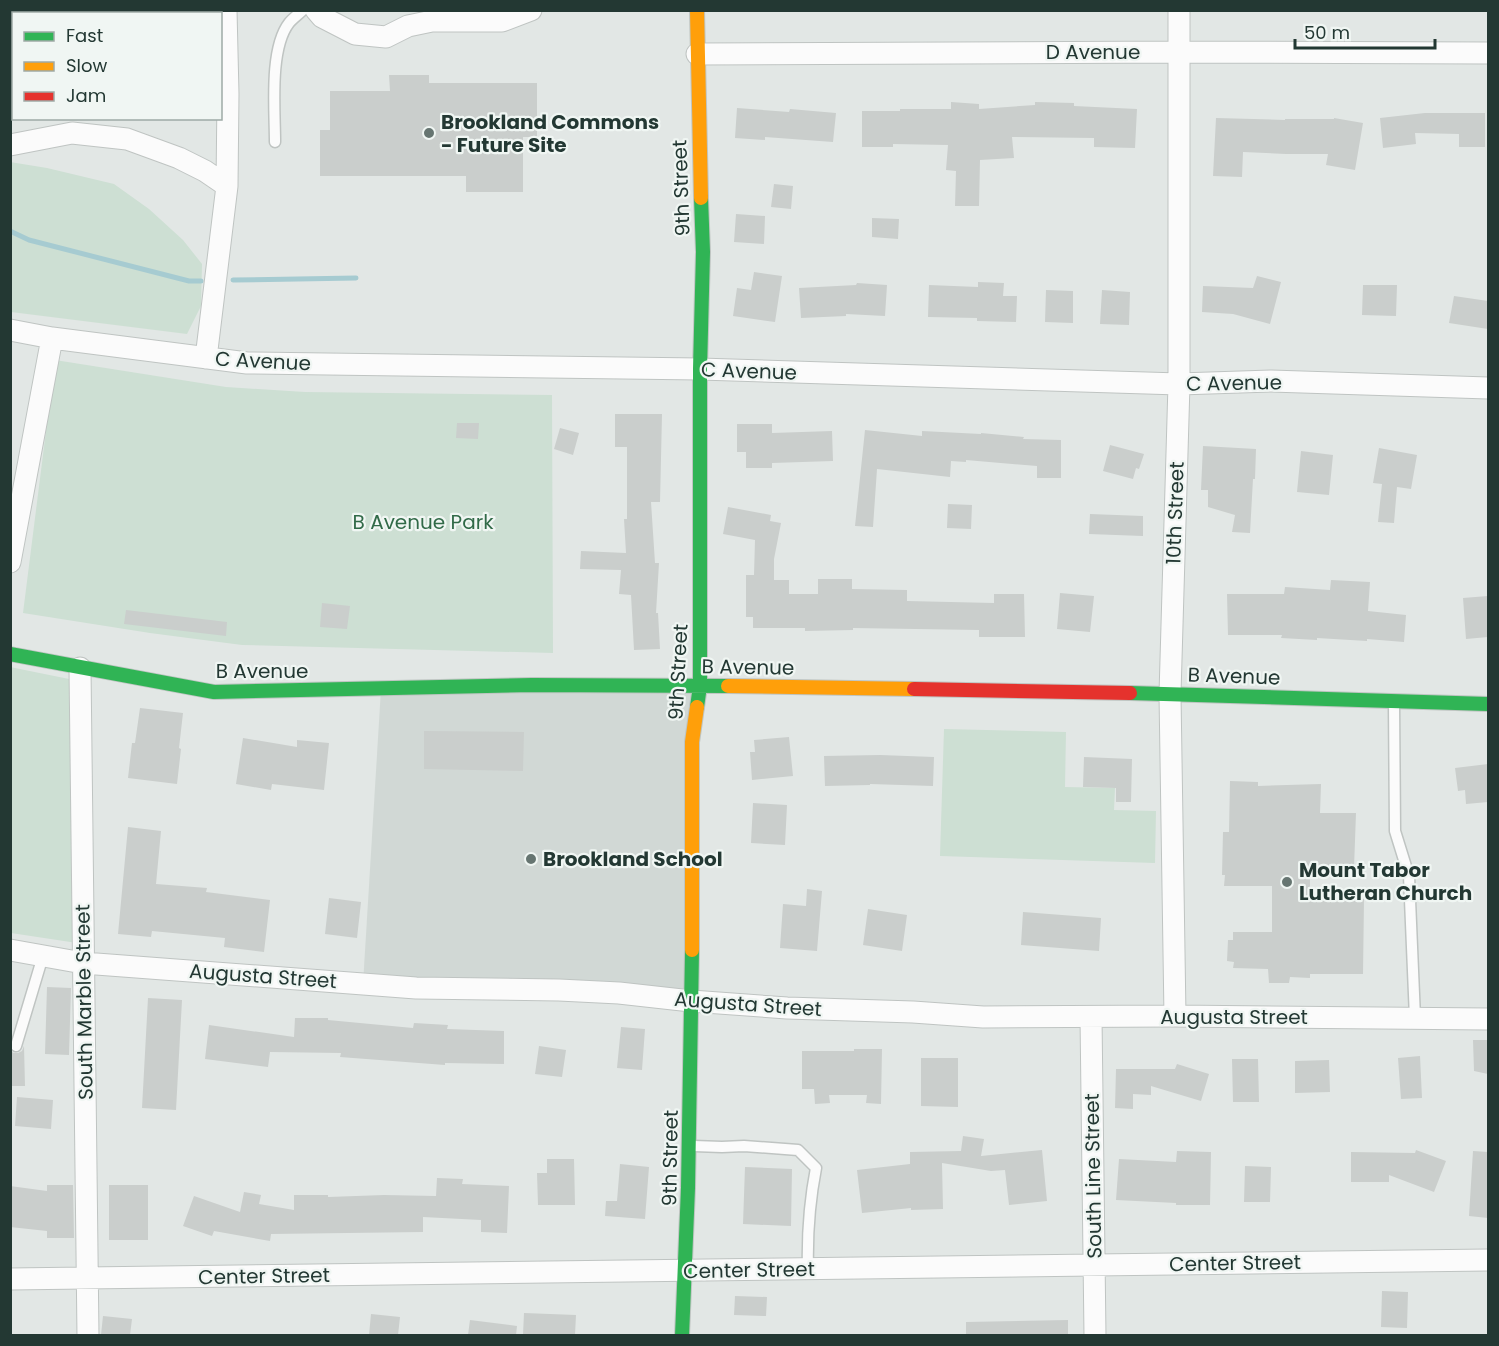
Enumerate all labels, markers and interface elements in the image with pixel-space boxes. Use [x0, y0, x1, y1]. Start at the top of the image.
legend [12, 12, 222, 120]
scale bar [1295, 12, 1434, 50]
text: 50 m [1304, 20, 1350, 45]
text: Fast [66, 23, 103, 48]
street label: D Avenue [1046, 38, 1140, 66]
text: Slow [66, 53, 108, 78]
text: Jam [66, 83, 106, 108]
place label: Brookland Commons - Future Site [441, 108, 659, 159]
marker: Brookland Commons - Future Site [422, 126, 436, 140]
street label: 9th Street [665, 139, 697, 237]
street label: C Avenue [214, 345, 312, 377]
street label: C Avenue [701, 355, 797, 387]
street label: C Avenue [1186, 368, 1282, 398]
street label: 10th Street [1159, 461, 1191, 565]
park label: B Avenue Park [353, 508, 494, 536]
street label: 9th Street [661, 623, 695, 721]
street label: B Avenue [701, 652, 795, 682]
street label: B Avenue [216, 657, 308, 685]
street label: B Avenue [1187, 660, 1281, 692]
place label: Brookland School [543, 845, 723, 873]
marker: Brookland School [524, 852, 538, 866]
place label: Mount Tabor Lutheran Church [1299, 856, 1472, 907]
marker: Mount Tabor Lutheran Church [1280, 875, 1294, 889]
street label: South Marble Street [68, 904, 100, 1100]
street label: Augusta Street [188, 957, 338, 995]
street label: Augusta Street [673, 985, 823, 1023]
street label: Augusta Street [1160, 1003, 1308, 1031]
street label: South Line Street [1078, 1093, 1108, 1259]
street label: 9th Street [655, 1109, 685, 1207]
street label: Center Street [1169, 1248, 1301, 1278]
street label: Center Street [683, 1255, 815, 1285]
street label: Center Street [198, 1261, 330, 1291]

